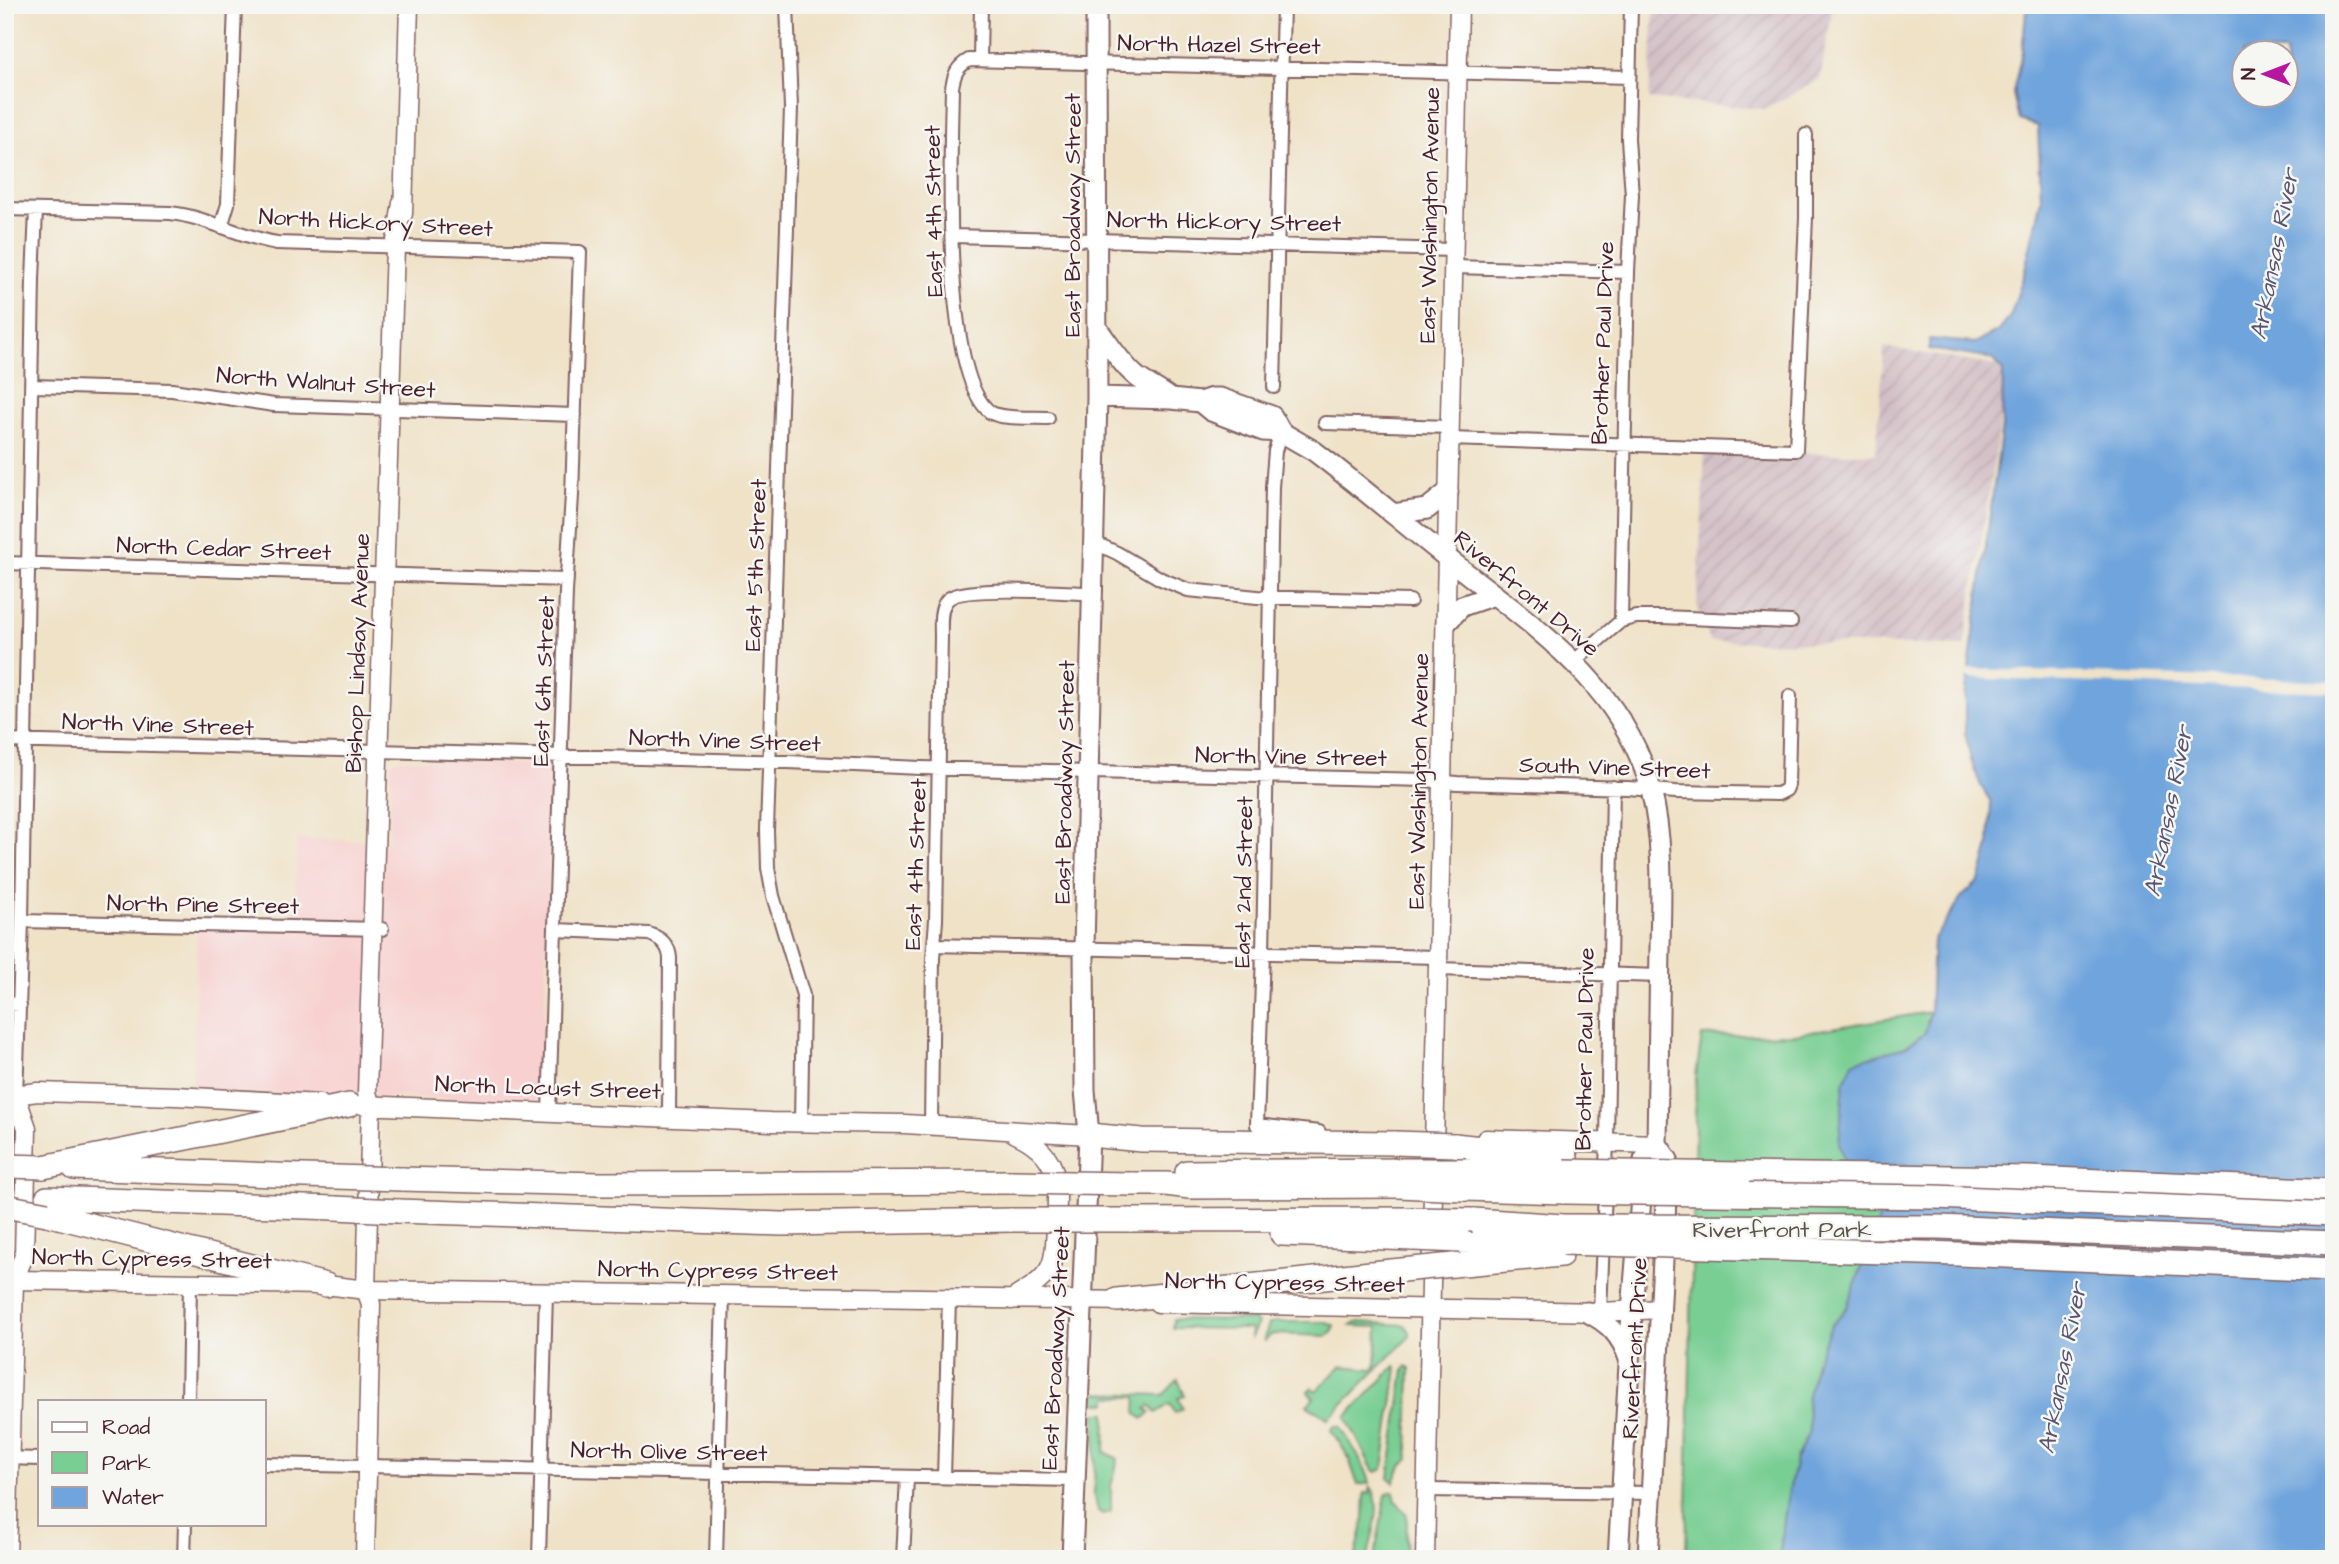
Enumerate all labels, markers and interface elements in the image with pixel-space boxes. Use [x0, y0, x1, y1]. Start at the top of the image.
street label: North Hazel Street [1117, 27, 1322, 63]
north arrow [2230, 38, 2300, 108]
text: N [2236, 68, 2263, 80]
street label: East Washington Avenue [1412, 87, 1449, 343]
street label: East Broadway Street [1057, 92, 1090, 337]
street label: East 4th Street [916, 124, 951, 297]
water label: Arkansas River [2242, 163, 2309, 342]
street label: North Hickory Street [258, 201, 495, 246]
street label: North Hickory Street [1106, 204, 1342, 241]
street label: Brother Paul Drive [1583, 241, 1623, 445]
street label: North Walnut Street [215, 359, 437, 407]
street label: East 5th Street [737, 478, 775, 652]
street label: Riverfront Drive [1446, 523, 1606, 664]
street label: North Cedar Street [116, 529, 333, 569]
street label: Bishop Lindsay Avenue [338, 532, 379, 774]
street label: East 6th Street [525, 595, 563, 767]
street label: East Washington Avenue [1401, 653, 1438, 909]
street label: East Broadway Street [1047, 659, 1084, 904]
street label: North Vine Street [61, 706, 255, 744]
water label: Arkansas River [2136, 720, 2203, 899]
street label: North Vine Street [628, 722, 822, 760]
street label: North Vine Street [1195, 739, 1388, 775]
street label: South Vine Street [1519, 749, 1712, 787]
street label: East 4th Street [897, 777, 935, 950]
street label: East 2nd Street [1227, 795, 1262, 968]
street label: North Pine Street [107, 887, 300, 923]
street label: Brother Paul Drive [1567, 947, 1603, 1151]
street label: North Locust Street [434, 1068, 662, 1108]
park label: Riverfront Park [1692, 1214, 1872, 1246]
street label: East Broadway Street [1034, 1225, 1079, 1471]
street label: North Cypress Street [32, 1241, 273, 1278]
street label: North Cypress Street [598, 1253, 839, 1290]
street label: Riverfront Drive [1614, 1256, 1656, 1440]
street label: North Cypress Street [1165, 1265, 1406, 1302]
water label: Arkansas River [2030, 1277, 2097, 1456]
legend [38, 1400, 266, 1526]
text: Road [102, 1413, 150, 1442]
street label: North Olive Street [570, 1434, 768, 1470]
text: Park [102, 1449, 151, 1478]
text: Water [102, 1483, 164, 1512]

